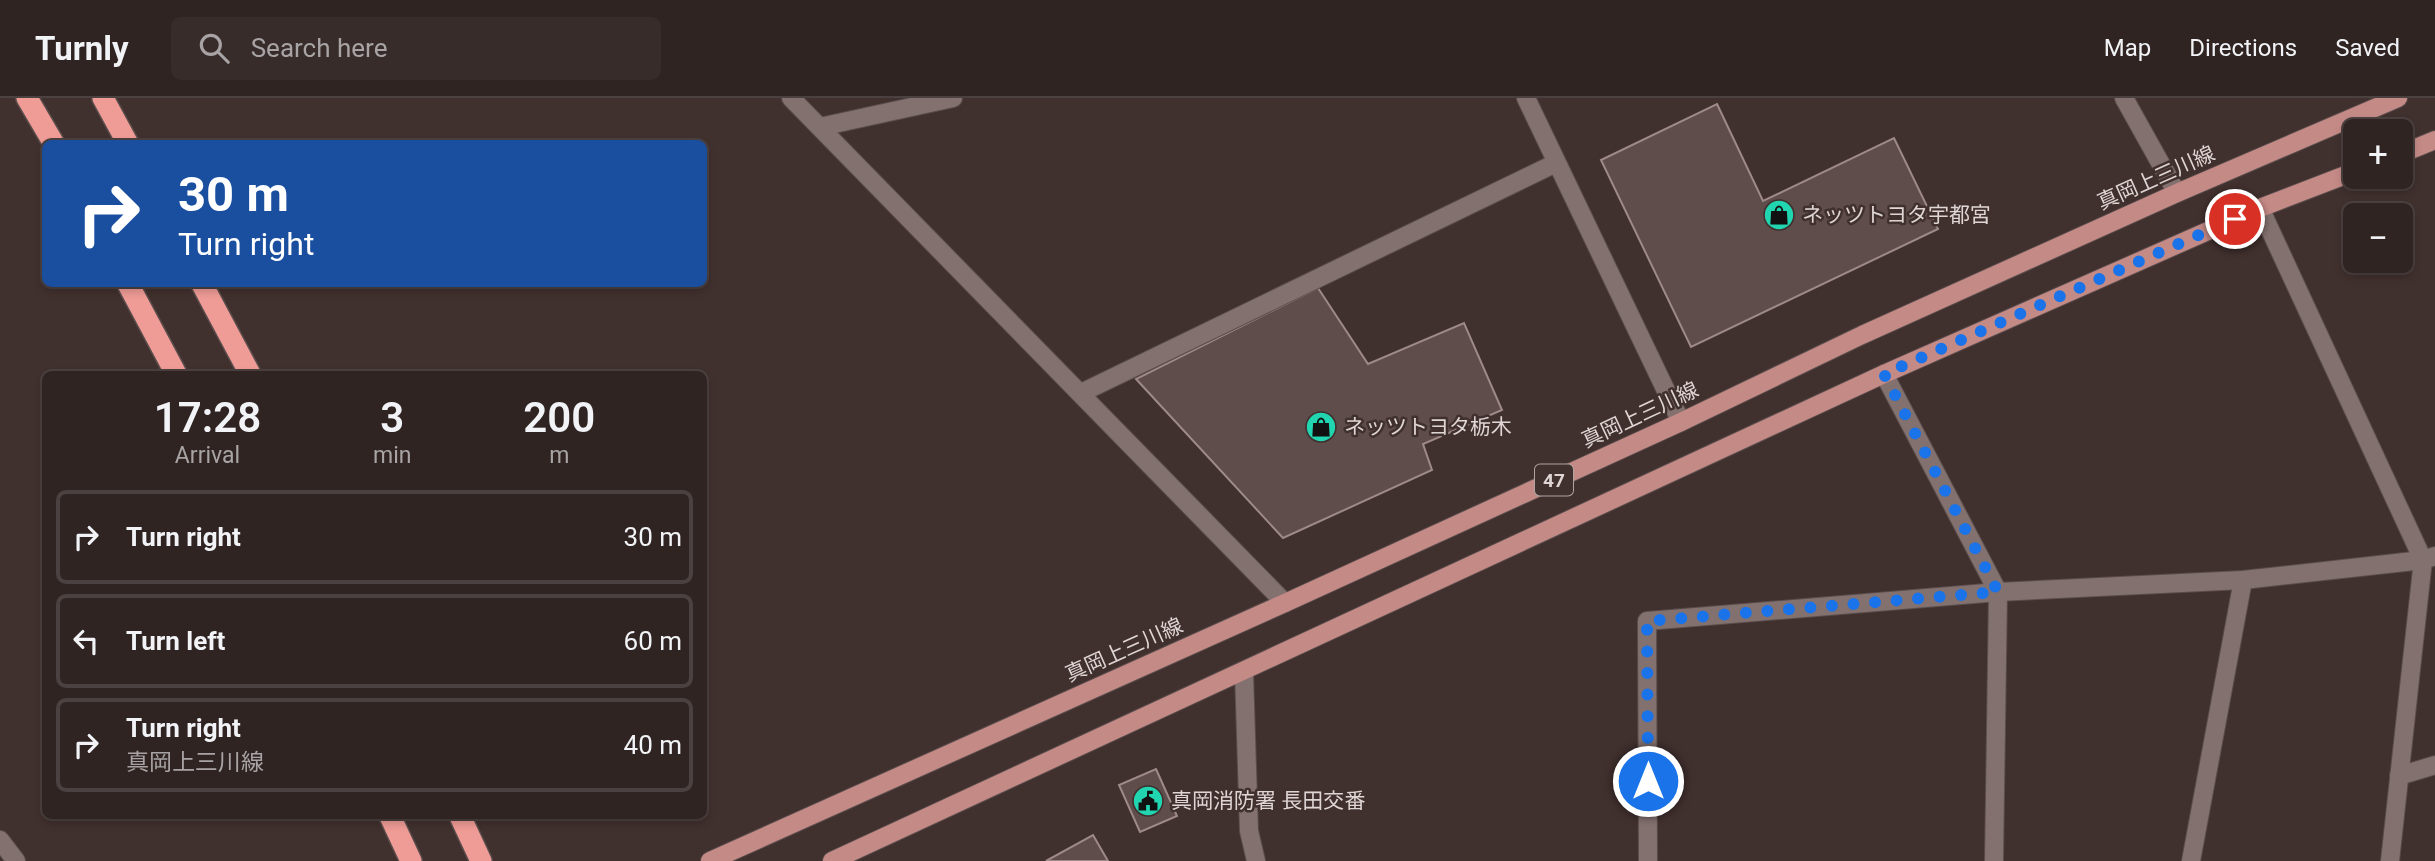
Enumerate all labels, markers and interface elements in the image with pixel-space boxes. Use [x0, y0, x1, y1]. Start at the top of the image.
search box [171, 17, 661, 80]
text: Turnly [35, 29, 129, 68]
icon: search [195, 29, 233, 67]
text: Search here [251, 33, 387, 63]
text: Map [2104, 34, 2151, 62]
text: Directions [2189, 34, 2297, 62]
text: Saved [2335, 34, 2400, 62]
map controls [2343, 119, 2413, 273]
button: + [2343, 119, 2413, 189]
street label: 真岡上三川線 [2094, 141, 2218, 215]
text: 30 m [178, 166, 289, 223]
icon: right [63, 168, 154, 259]
pin [2205, 189, 2265, 249]
shop icon: ネッツトヨタ宇都宮 [1762, 198, 1796, 232]
icon: arrive [2216, 200, 2254, 238]
place label: ネッツトヨタ宇都宮 [1802, 203, 1991, 227]
button: − [2343, 203, 2413, 273]
text: Turn right [178, 225, 314, 263]
street label: 真岡上三川線 [1578, 377, 1702, 453]
text: 17:28 [154, 393, 261, 442]
text: 3 [380, 393, 404, 442]
text: 200 [523, 393, 595, 442]
shop icon: ネッツトヨタ栃木 [1304, 410, 1338, 444]
place label: ネッツトヨタ栃木 [1344, 415, 1512, 439]
text: Arrival [175, 442, 240, 469]
text: min [373, 442, 411, 469]
text: m [549, 442, 569, 469]
road number: 47 [1535, 464, 1573, 496]
icon: right [67, 518, 105, 556]
text: Turn right [126, 522, 241, 552]
text: 30 m [624, 522, 682, 552]
street label: 真岡上三川線 [1062, 613, 1186, 687]
icon: left [67, 622, 105, 660]
text: Turn left [126, 626, 225, 656]
text: 60 m [624, 626, 682, 656]
text: Turn right [126, 713, 241, 743]
icon: right [67, 726, 105, 764]
text: 40 m [624, 730, 682, 760]
position arrow [1611, 744, 1685, 818]
text: 真岡上三川線 [126, 749, 264, 776]
public building icon: 真岡消防署 長田交番 [1131, 784, 1165, 818]
place label: 真岡消防署 長田交番 [1171, 789, 1365, 813]

